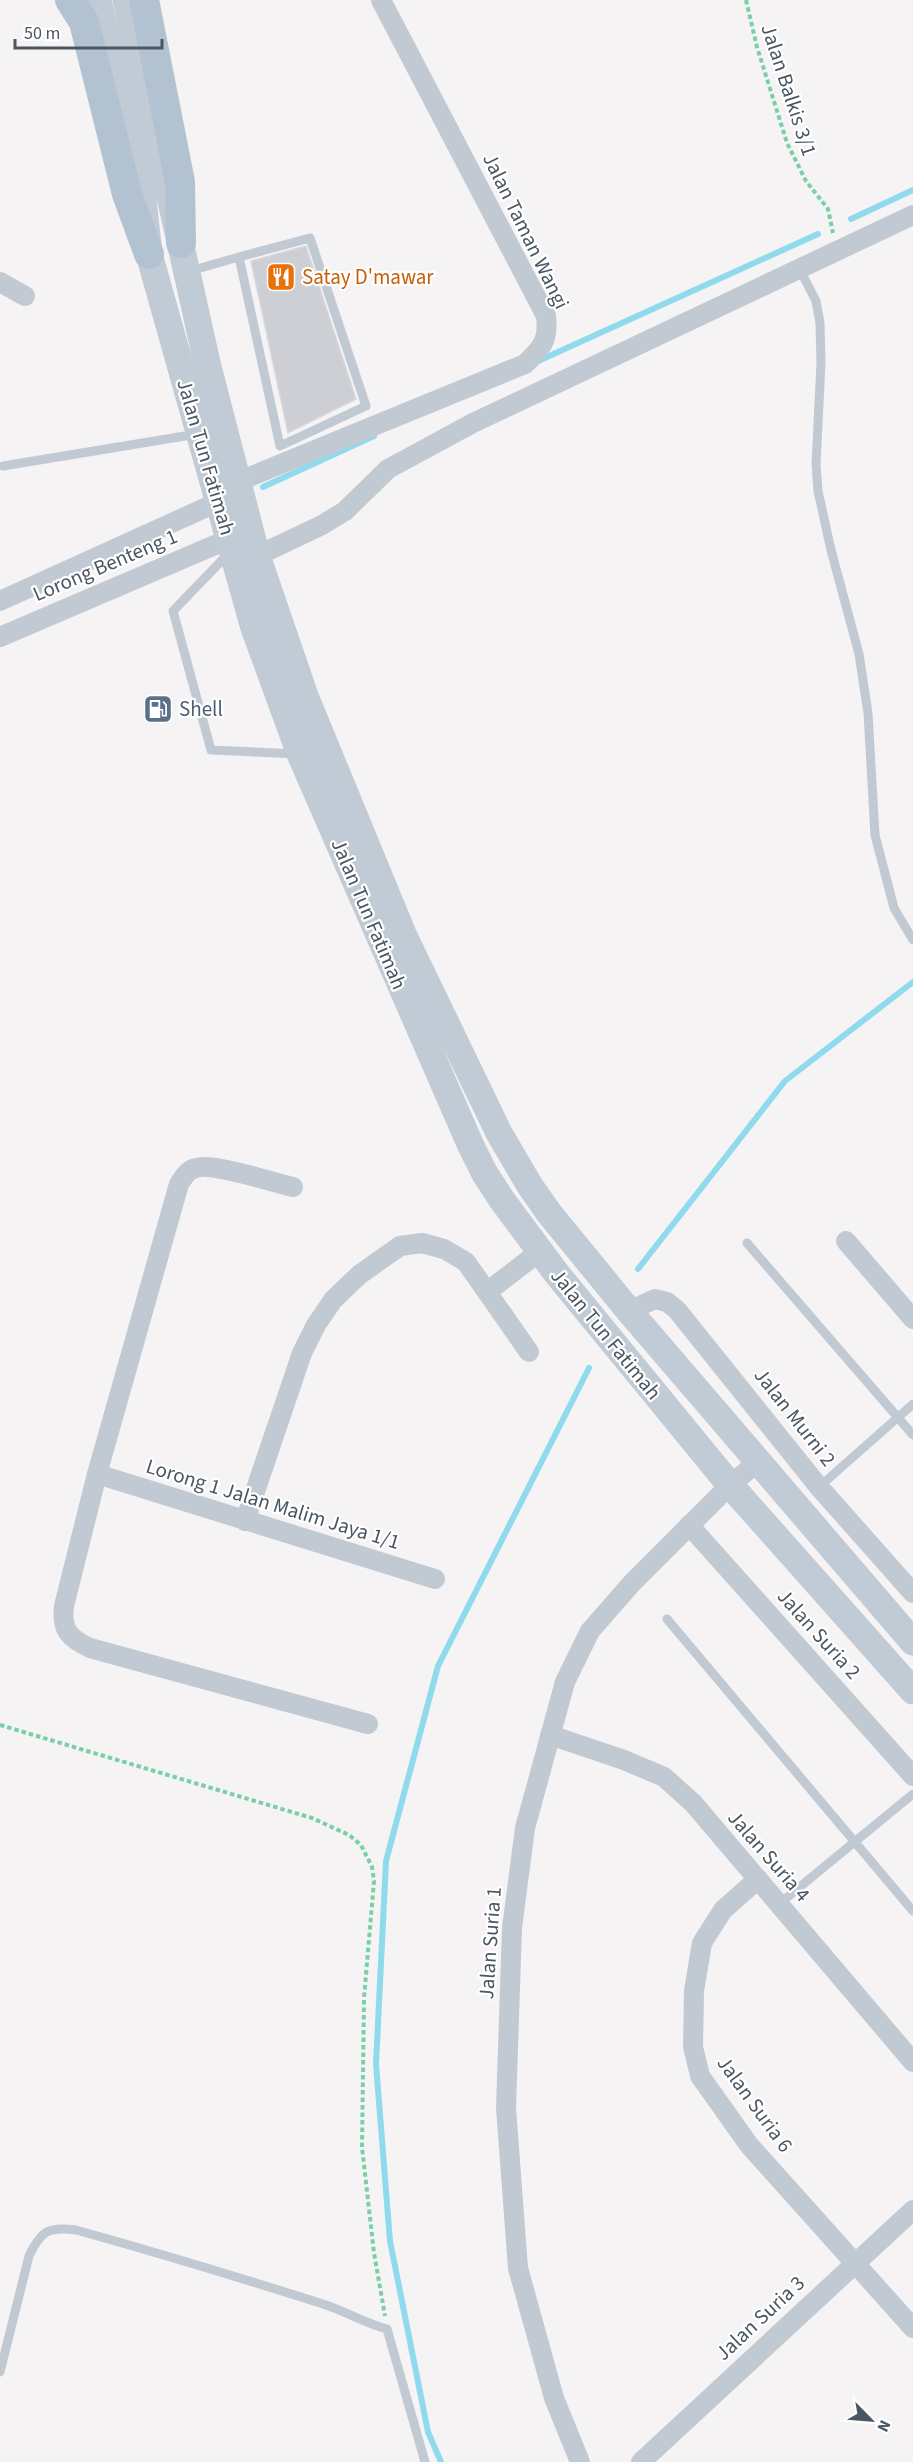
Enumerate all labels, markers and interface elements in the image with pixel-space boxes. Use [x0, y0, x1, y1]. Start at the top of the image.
scale bar [15, 12, 162, 50]
street label: Jalan Balkis 3/1 [754, 20, 824, 160]
text: 50 m [24, 21, 60, 46]
street label: Jalan Taman Wangi [475, 148, 577, 314]
restaurant icon: Satay D'mawar [265, 261, 297, 293]
place label: Satay D'mawar [302, 262, 434, 292]
street label: Jalan Tun Fatimah [169, 375, 243, 539]
street label: Lorong Benteng 1 [28, 521, 182, 609]
fuel station icon: Shell [142, 693, 174, 725]
place label: Shell [179, 694, 223, 724]
street label: Jalan Tun Fatimah [324, 834, 414, 994]
street label: Jalan Tun Fatimah [544, 1262, 668, 1406]
street label: Jalan Murni 2 [747, 1361, 843, 1473]
street label: Lorong 1 Jalan Malim Jaya 1/1 [142, 1451, 404, 1557]
street label: Jalan Suria 2 [770, 1582, 868, 1686]
street label: Jalan Suria 4 [721, 1804, 817, 1908]
street label: Jalan Suria 1 [471, 1886, 509, 2000]
street label: Jalan Suria 6 [710, 2050, 800, 2158]
street label: Jalan Suria 3 [709, 2269, 811, 2367]
north arrow [841, 2390, 901, 2450]
text: N [871, 2416, 896, 2435]

